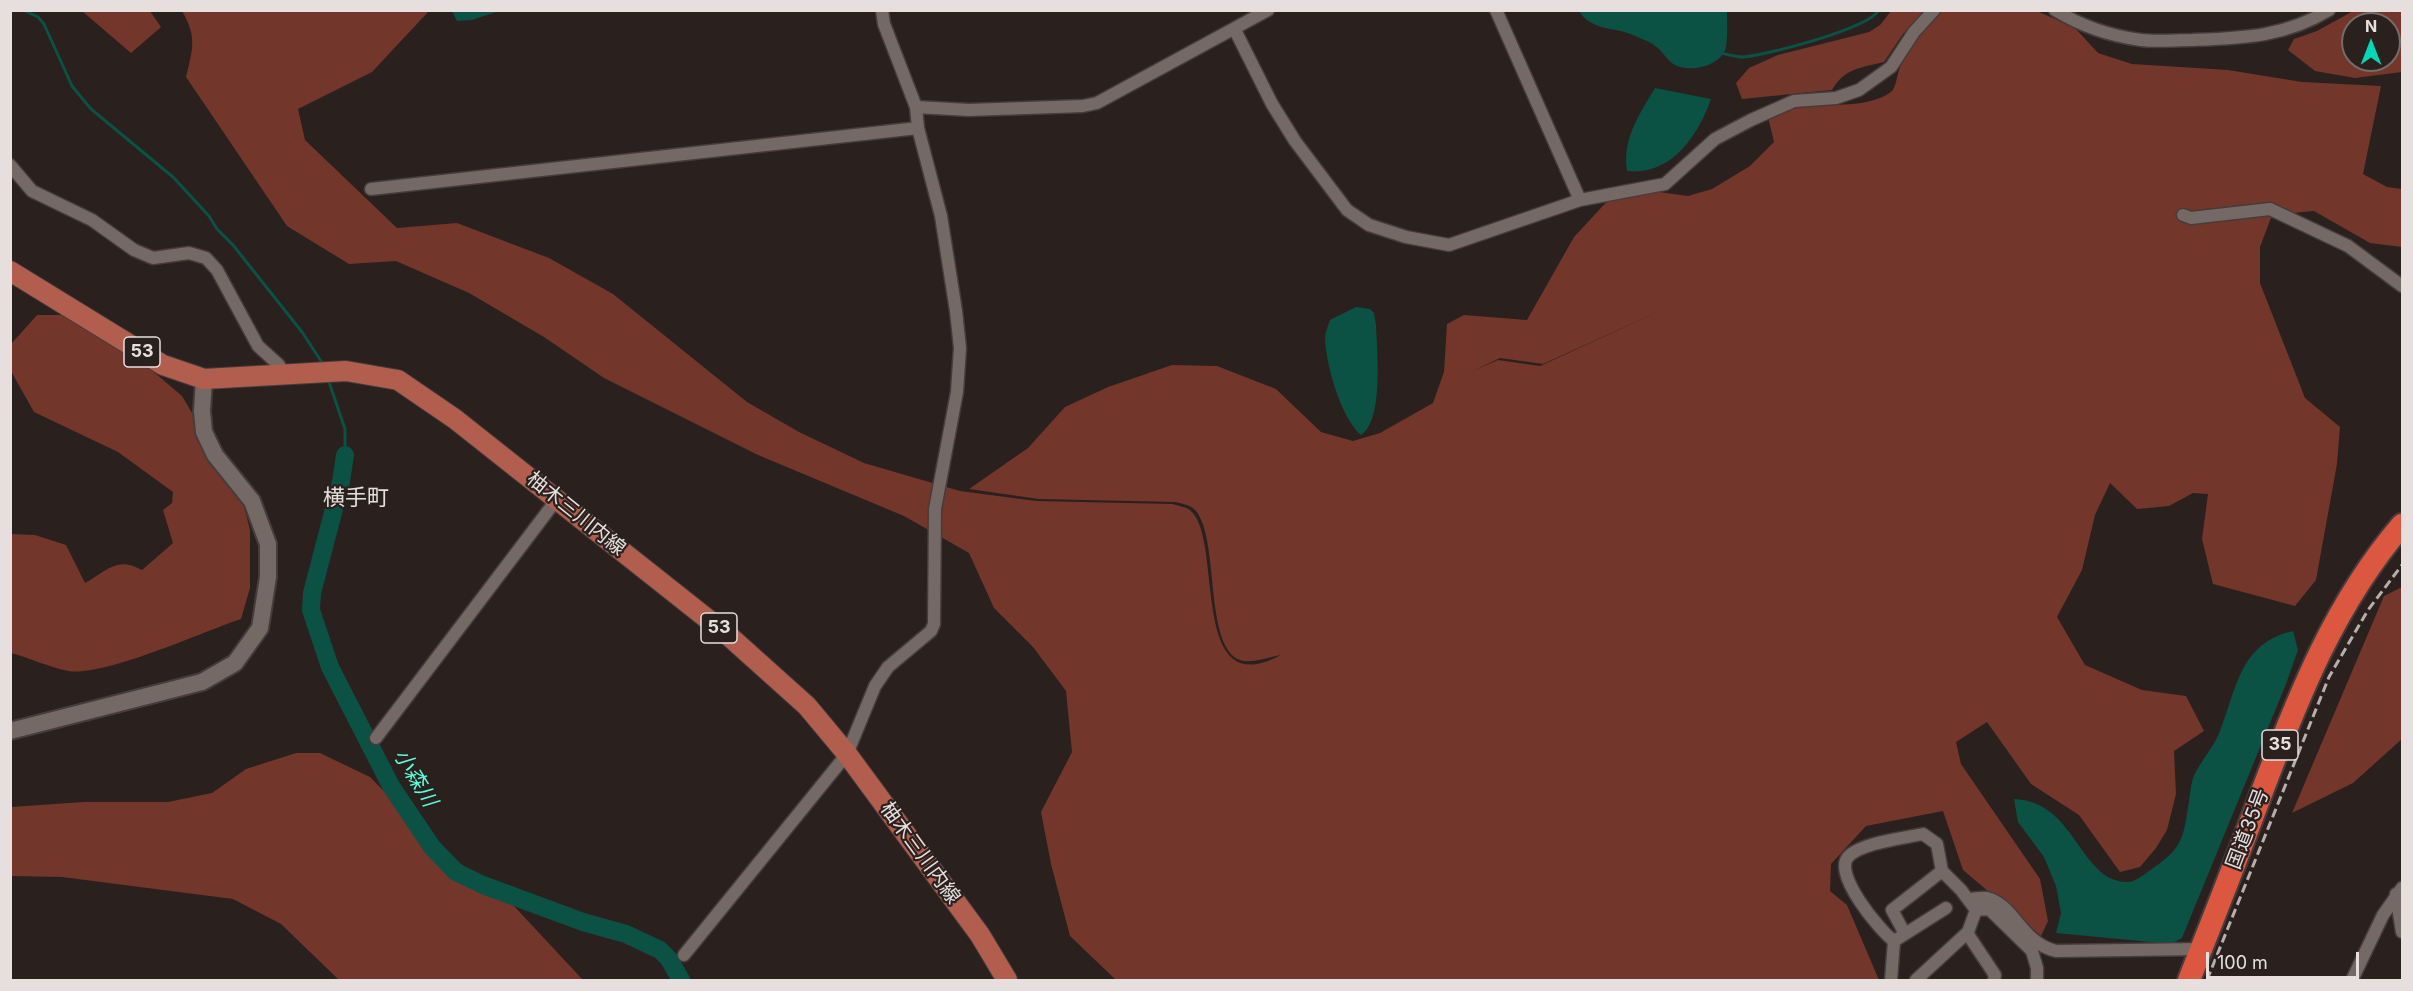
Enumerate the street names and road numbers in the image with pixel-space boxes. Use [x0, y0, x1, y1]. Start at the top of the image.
road number: 53 [124, 337, 160, 367]
street label: 柚木三川内線 [522, 467, 630, 561]
road number: 53 [701, 613, 737, 643]
road number: 35 [2262, 730, 2298, 760]
street label: 国道35号 [2222, 785, 2274, 873]
street label: 柚木三川内線 [875, 797, 965, 909]

